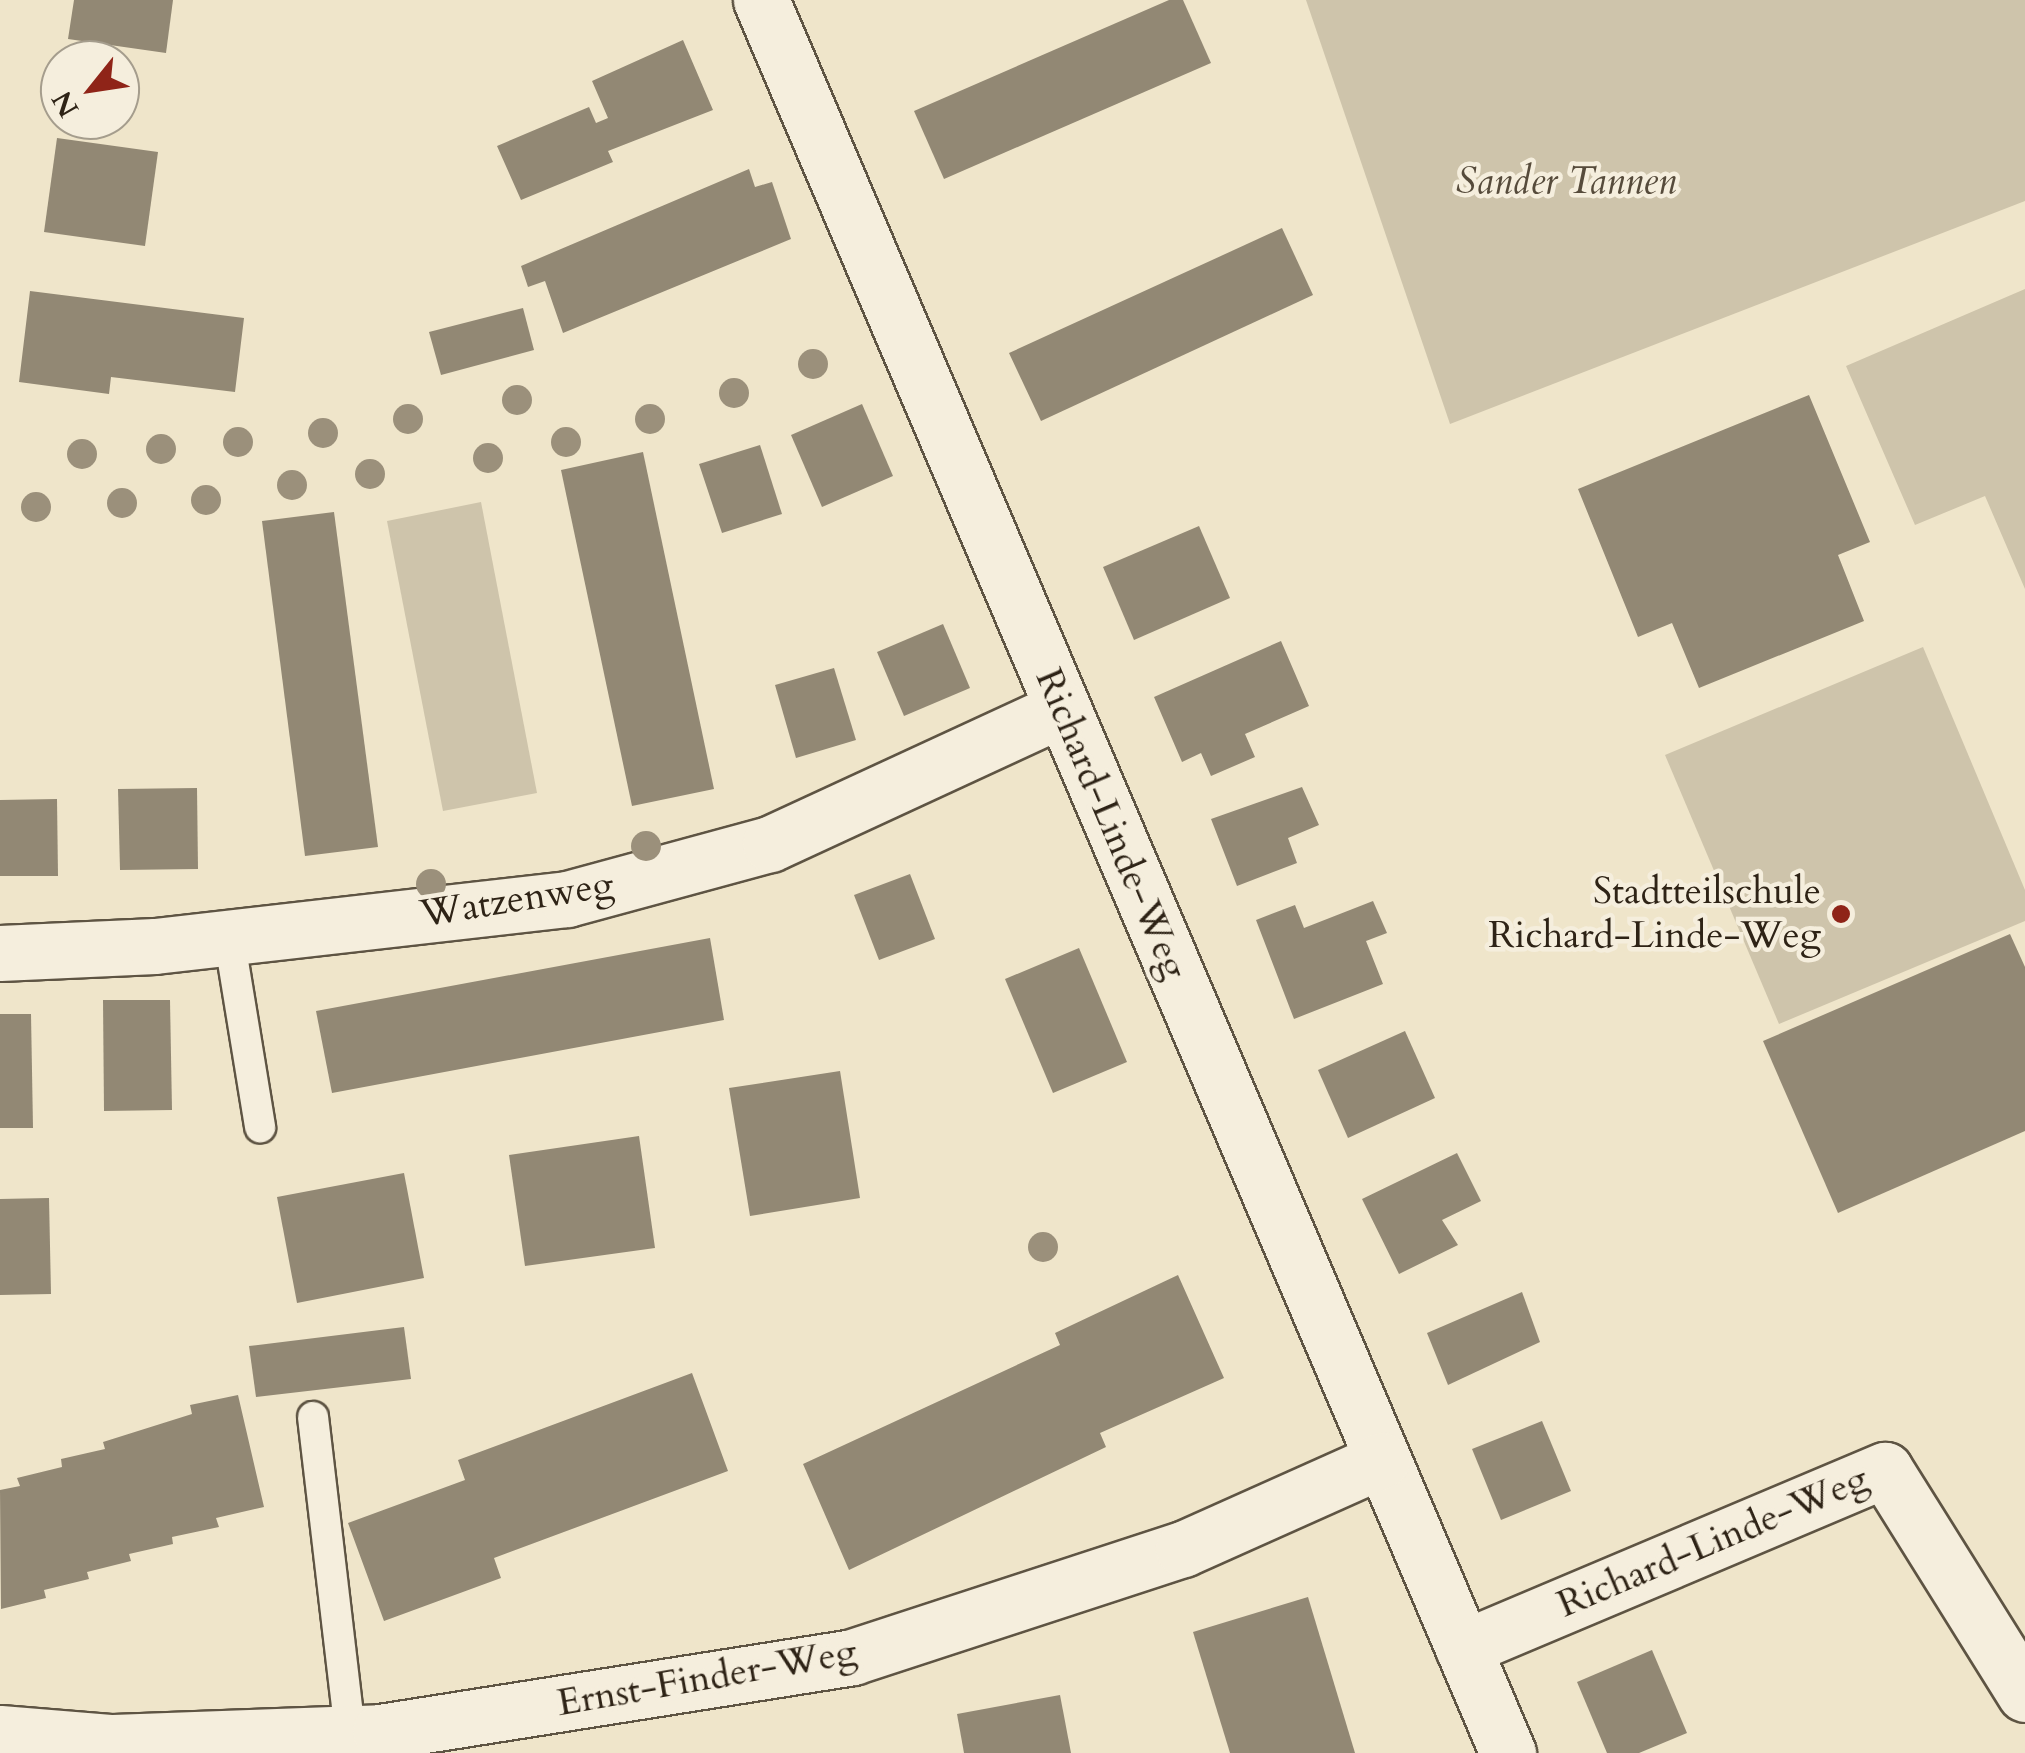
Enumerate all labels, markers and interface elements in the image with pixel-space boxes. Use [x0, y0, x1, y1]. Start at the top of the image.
north arrow [40, 40, 140, 140]
text: N [43, 84, 88, 124]
park label: Sander Tannen [1456, 159, 1676, 205]
street label: Richard-Linde-Weg [1025, 662, 1197, 986]
street label: Watzenweg [417, 862, 617, 938]
place label: Stadtteilschule Richard-Linde-Weg [1488, 869, 1821, 958]
marker: Stadtteilschule Richard-Linde-Weg [1830, 903, 1852, 925]
street label: Richard-Linde-Weg [1551, 1456, 1875, 1628]
street label: Ernst-Finder-Weg [554, 1629, 860, 1727]

